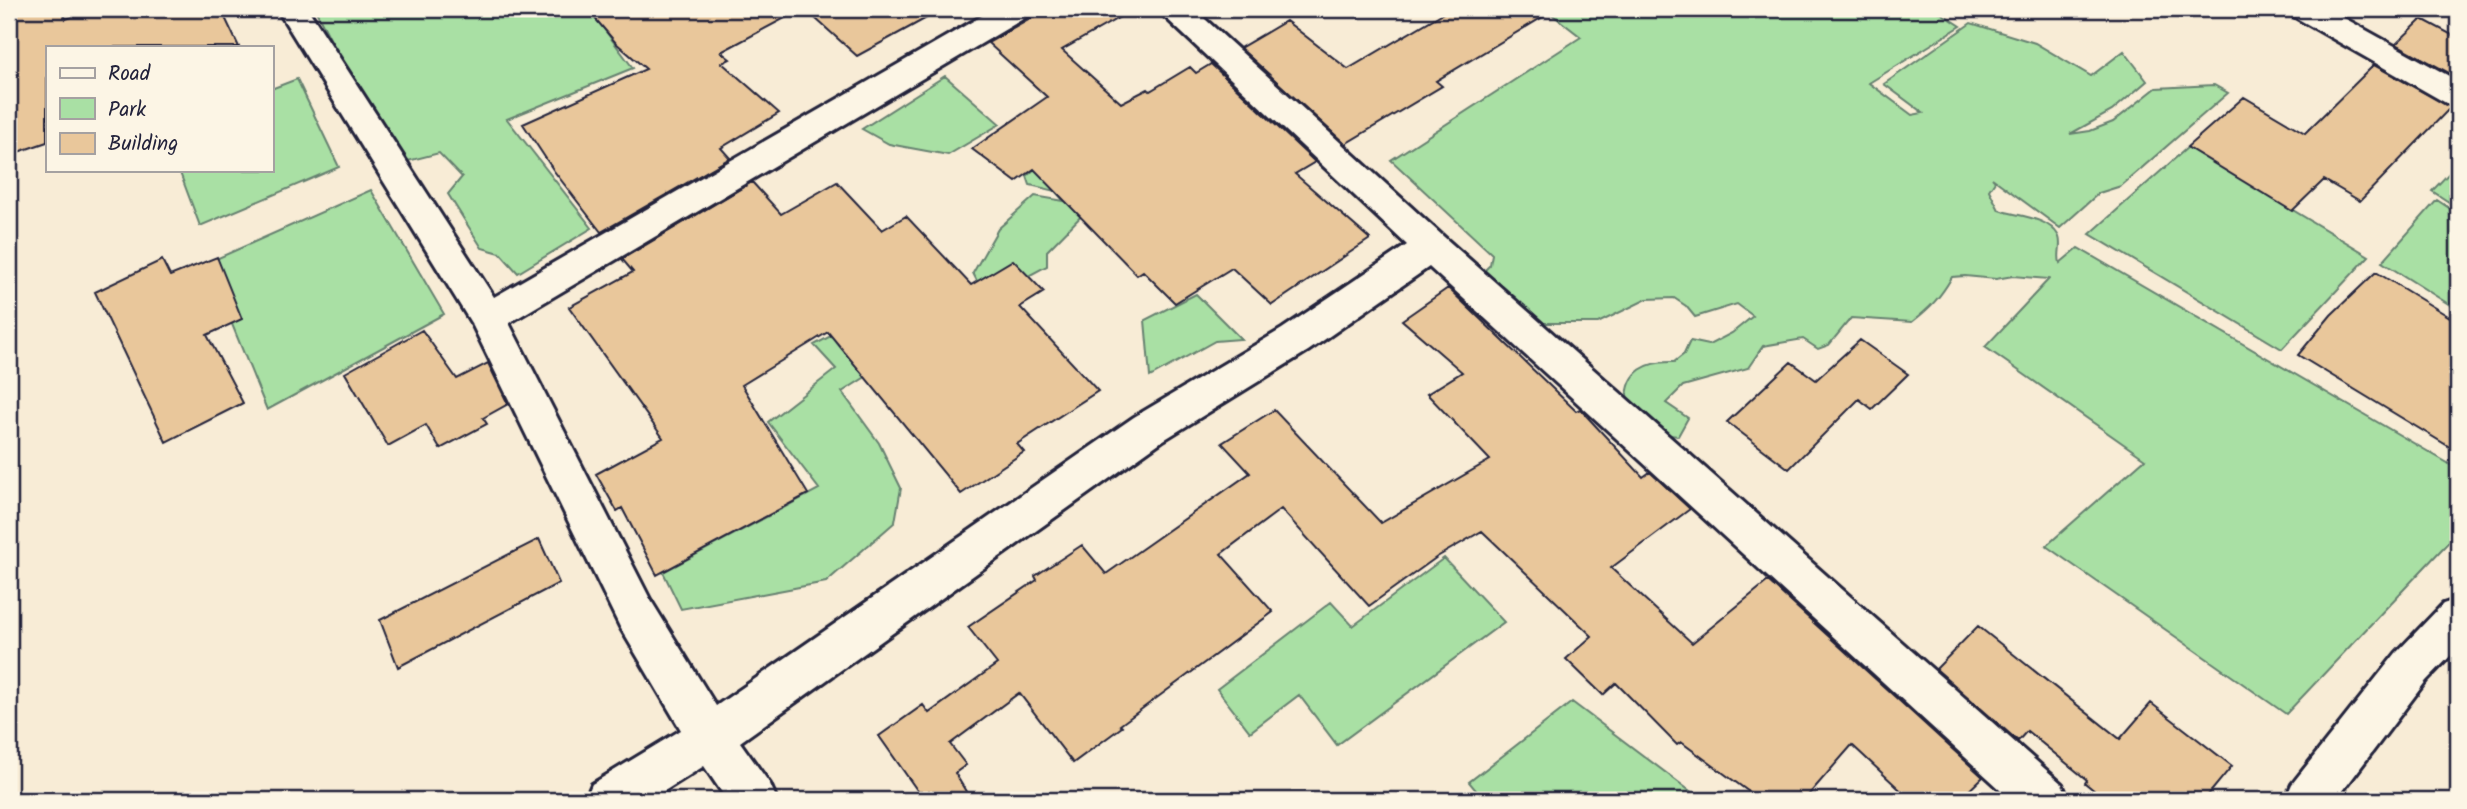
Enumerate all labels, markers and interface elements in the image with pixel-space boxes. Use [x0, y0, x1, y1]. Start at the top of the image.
legend [46, 46, 273, 172]
text: Road [108, 58, 151, 91]
text: Park [108, 94, 146, 127]
text: Building [108, 128, 178, 161]

